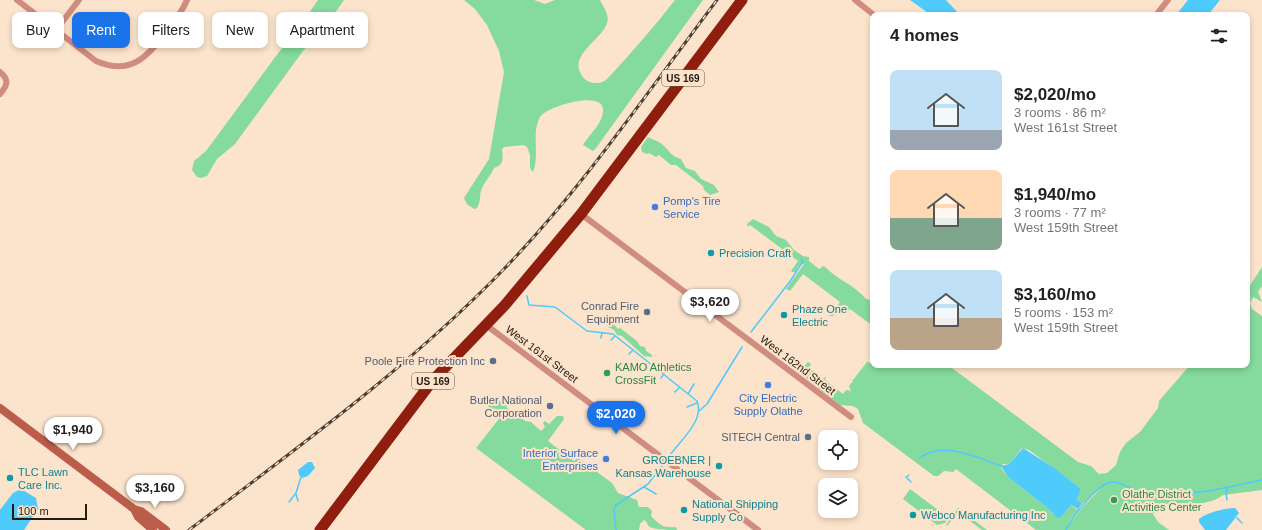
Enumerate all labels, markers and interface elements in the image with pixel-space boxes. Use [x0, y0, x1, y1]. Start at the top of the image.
chip: Buy [12, 12, 64, 48]
chip: Rent [72, 12, 130, 48]
chip: Filters [138, 12, 204, 48]
chip: New [212, 12, 268, 48]
chip: Apartment [276, 12, 368, 48]
icon: filters [1208, 25, 1230, 47]
text: 4 homes [890, 26, 959, 45]
road number: US 169 [662, 70, 704, 86]
text: $2,020/mo [1014, 85, 1096, 104]
icon: home [922, 86, 970, 134]
text: 3 rooms · 86 m² [1014, 105, 1106, 120]
text: West 161st Street [1014, 120, 1117, 135]
text: $1,940/mo [1014, 185, 1096, 204]
icon: home [922, 186, 970, 234]
place label: Pomp's Tire Service [663, 195, 721, 220]
marker: Pomp's Tire Service [650, 202, 660, 212]
text: 3 rooms · 77 m² [1014, 205, 1106, 220]
text: West 159th Street [1014, 220, 1118, 235]
place label: Precision Craft [719, 247, 791, 259]
marker: Precision Craft [706, 248, 716, 258]
text: $3,160/mo [1014, 285, 1096, 304]
icon: home [922, 286, 970, 334]
pin: $3,620 [677, 289, 743, 323]
text: $3,620 [690, 294, 730, 309]
place label: Conrad Fire Equipment [581, 300, 639, 325]
place label: Phaze One Electric [792, 303, 847, 328]
text: 5 rooms · 153 m² [1014, 305, 1113, 320]
marker: Conrad Fire Equipment [642, 307, 652, 317]
marker: Phaze One Electric [779, 310, 789, 320]
text: West 159th Street [1014, 320, 1118, 335]
street label: West 161st Street [504, 323, 580, 385]
street label: West 162nd Street [758, 333, 838, 397]
place label: Poole Fire Protection Inc [365, 355, 485, 367]
marker: Poole Fire Protection Inc [488, 356, 498, 366]
place label: KAMO Athletics CrossFit [615, 361, 692, 386]
marker: KAMO Athletics CrossFit [602, 368, 612, 378]
road number: US 169 [412, 373, 454, 389]
marker: City Electric Supply Olathe [763, 380, 773, 390]
place label: City Electric Supply Olathe [733, 392, 803, 417]
place label: Butler National Corporation [470, 394, 542, 419]
marker: Butler National Corporation [545, 401, 555, 411]
pin: $2,020 [583, 401, 649, 435]
text: $2,020 [596, 406, 636, 421]
pin: $1,940 [40, 417, 106, 451]
text: $1,940 [53, 422, 93, 437]
map controls [818, 430, 858, 518]
button: locate [818, 430, 858, 470]
place label: SITECH Central [721, 431, 800, 443]
marker: SITECH Central [803, 432, 813, 442]
place label: Interior Surface Enterprises [523, 447, 598, 472]
marker: Interior Surface Enterprises [601, 454, 611, 464]
place label: GROEBNER | Kansas Warehouse [615, 454, 711, 479]
marker: GROEBNER | Kansas Warehouse [714, 461, 724, 471]
place label: TLC Lawn Care Inc. [18, 466, 68, 491]
marker: TLC Lawn Care Inc. [5, 473, 15, 483]
pin: $3,160 [122, 475, 188, 509]
button: layers [818, 478, 858, 518]
text: $3,160 [135, 480, 175, 495]
place label: Olathe District Activities Center [1122, 488, 1202, 513]
marker: Olathe District Activities Center [1109, 495, 1119, 505]
place label: National Shipping Supply Co [692, 498, 778, 523]
scale bar [12, 502, 87, 521]
text: 100 m [18, 505, 49, 517]
marker: National Shipping Supply Co [679, 505, 689, 515]
place label: Webco Manufacturing Inc [921, 509, 1046, 521]
marker: Webco Manufacturing Inc [908, 510, 918, 520]

